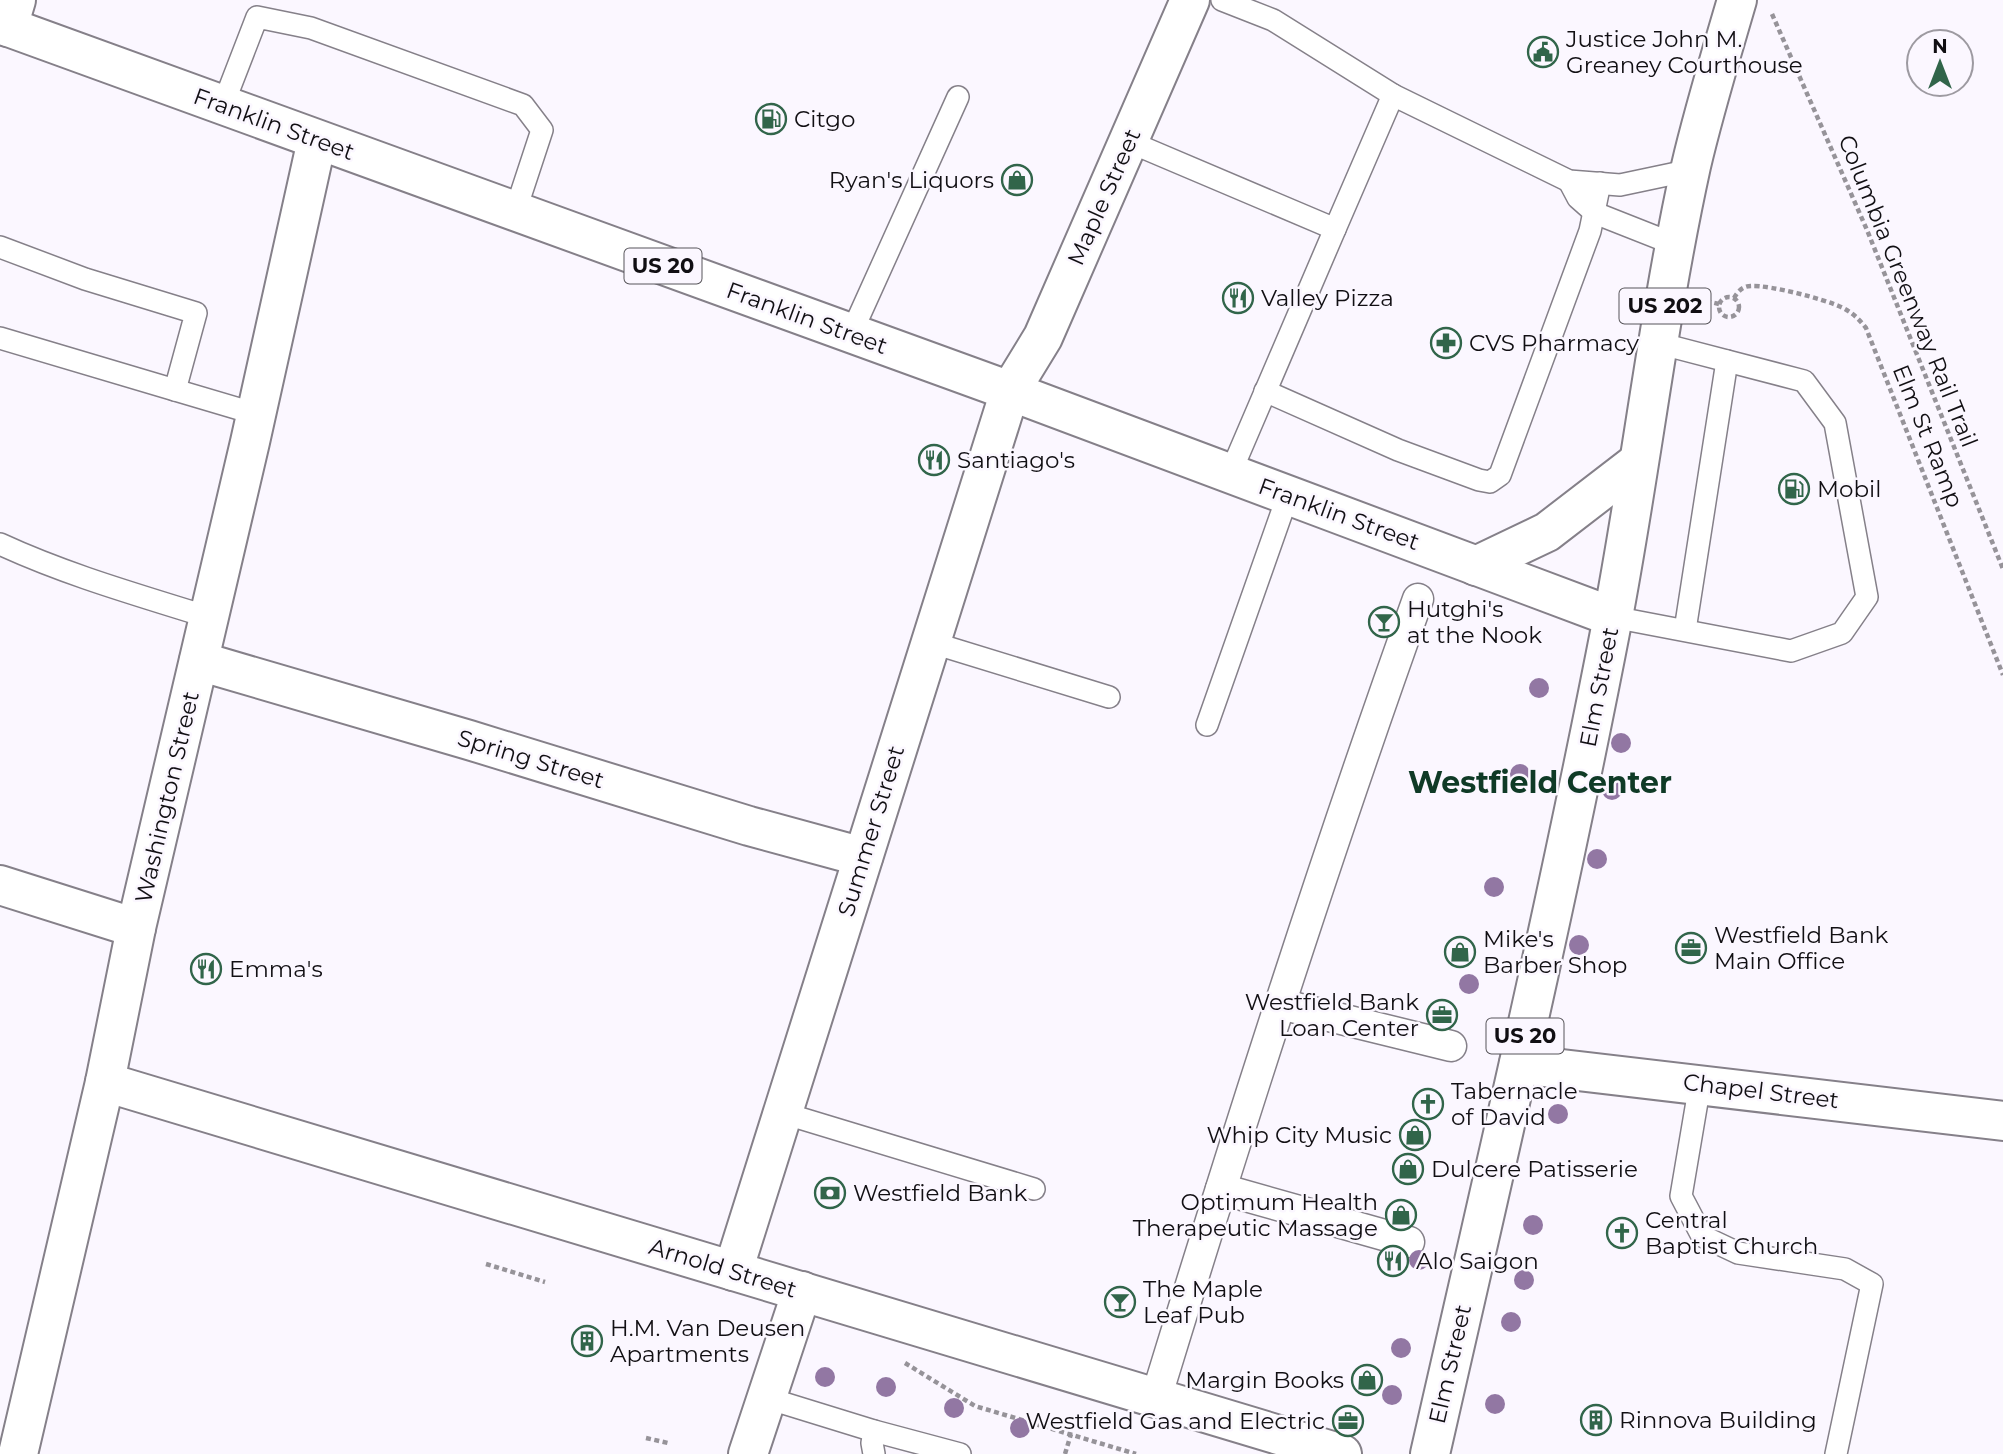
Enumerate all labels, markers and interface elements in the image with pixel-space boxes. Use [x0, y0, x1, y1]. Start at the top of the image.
place label: Justice John M. Greaney Courthouse [1565, 25, 1803, 79]
north arrow [1905, 28, 1975, 98]
public building icon: Justice John M. Greaney Courthouse [1526, 35, 1560, 69]
text: N [1932, 35, 1948, 58]
street label: Franklin Street [190, 82, 358, 166]
fuel station icon: Citgo [754, 102, 788, 136]
place label: Citgo [794, 105, 855, 133]
street label: Maple Street [1061, 124, 1147, 270]
street label: Columbia Greenway Rail Trail [1832, 131, 1984, 451]
shop icon: Ryan's Liquors [1000, 163, 1034, 197]
place label: Ryan's Liquors [829, 166, 994, 194]
road number: US 20 [624, 248, 702, 284]
street label: Franklin Street [723, 276, 891, 360]
restaurant icon: Valley Pizza [1221, 281, 1255, 315]
place label: Valley Pizza [1261, 284, 1394, 312]
road number: US 202 [1620, 288, 1710, 324]
pharmacy icon: CVS Pharmacy [1429, 326, 1463, 360]
place label: CVS Pharmacy [1469, 329, 1640, 357]
street label: Elm St Ramp [1887, 360, 1969, 512]
restaurant icon: Santiago's [917, 443, 951, 477]
place label: Santiago's [957, 446, 1075, 474]
street label: Franklin Street [1255, 472, 1423, 556]
fuel station icon: Mobil [1777, 472, 1811, 506]
place label: Mobil [1817, 475, 1881, 503]
place label: Hutghi's at the Nook [1407, 595, 1542, 649]
bar icon: Hutghi's at the Nook [1367, 605, 1401, 639]
street label: Elm Street [1574, 625, 1624, 749]
street label: Washington Street [129, 688, 205, 906]
street label: Spring Street [454, 723, 608, 795]
street label: Summer Street [832, 742, 910, 920]
district label: Westfield Center [1408, 764, 1672, 801]
place label: Westfield Bank Main Office [1714, 921, 1889, 975]
place label: Mike's Barber Shop [1483, 925, 1627, 979]
office icon: Westfield Bank Main Office [1674, 931, 1708, 965]
shop icon: Mike's Barber Shop [1443, 935, 1477, 969]
restaurant icon: Emma's [189, 952, 223, 986]
place label: Emma's [229, 955, 323, 983]
place label: Westfield Bank Loan Center [1245, 988, 1419, 1042]
office icon: Westfield Bank Loan Center [1425, 998, 1459, 1032]
road number: US 20 [1486, 1018, 1564, 1054]
street label: Chapel Street [1682, 1068, 1840, 1114]
place label: Tabernacle of David [1451, 1077, 1578, 1131]
church icon: Tabernacle of David [1411, 1087, 1445, 1121]
shop icon: Whip City Music [1398, 1118, 1432, 1152]
place label: Whip City Music [1206, 1121, 1392, 1149]
shop icon: Dulcere Patisserie [1391, 1152, 1425, 1186]
place label: Dulcere Patisserie [1431, 1155, 1638, 1183]
bank icon: Westfield Bank [813, 1176, 847, 1210]
place label: Westfield Bank [853, 1179, 1028, 1207]
place label: Optimum Health Therapeutic Massage [1133, 1188, 1378, 1242]
shop icon: Optimum Health Therapeutic Massage [1384, 1198, 1418, 1232]
place label: Central Baptist Church [1645, 1206, 1818, 1260]
church icon: Central Baptist Church [1605, 1216, 1639, 1250]
street label: Arnold Street [646, 1232, 800, 1304]
restaurant icon: Alo Saigon [1376, 1244, 1410, 1278]
place label: Alo Saigon [1416, 1247, 1539, 1275]
place label: The Maple Leaf Pub [1143, 1275, 1263, 1329]
bar icon: The Maple Leaf Pub [1103, 1285, 1137, 1319]
street label: Elm Street [1423, 1302, 1477, 1426]
place label: H.M. Van Deusen Apartments [610, 1314, 805, 1368]
building icon: H.M. Van Deusen Apartments [570, 1324, 604, 1358]
shop icon: Margin Books [1350, 1363, 1384, 1397]
place label: Margin Books [1185, 1366, 1344, 1394]
building icon: Rinnova Building [1579, 1403, 1613, 1437]
office icon: Westfield Gas and Electric [1331, 1404, 1365, 1438]
place label: Rinnova Building [1619, 1406, 1817, 1434]
place label: Westfield Gas and Electric [1025, 1407, 1325, 1435]

